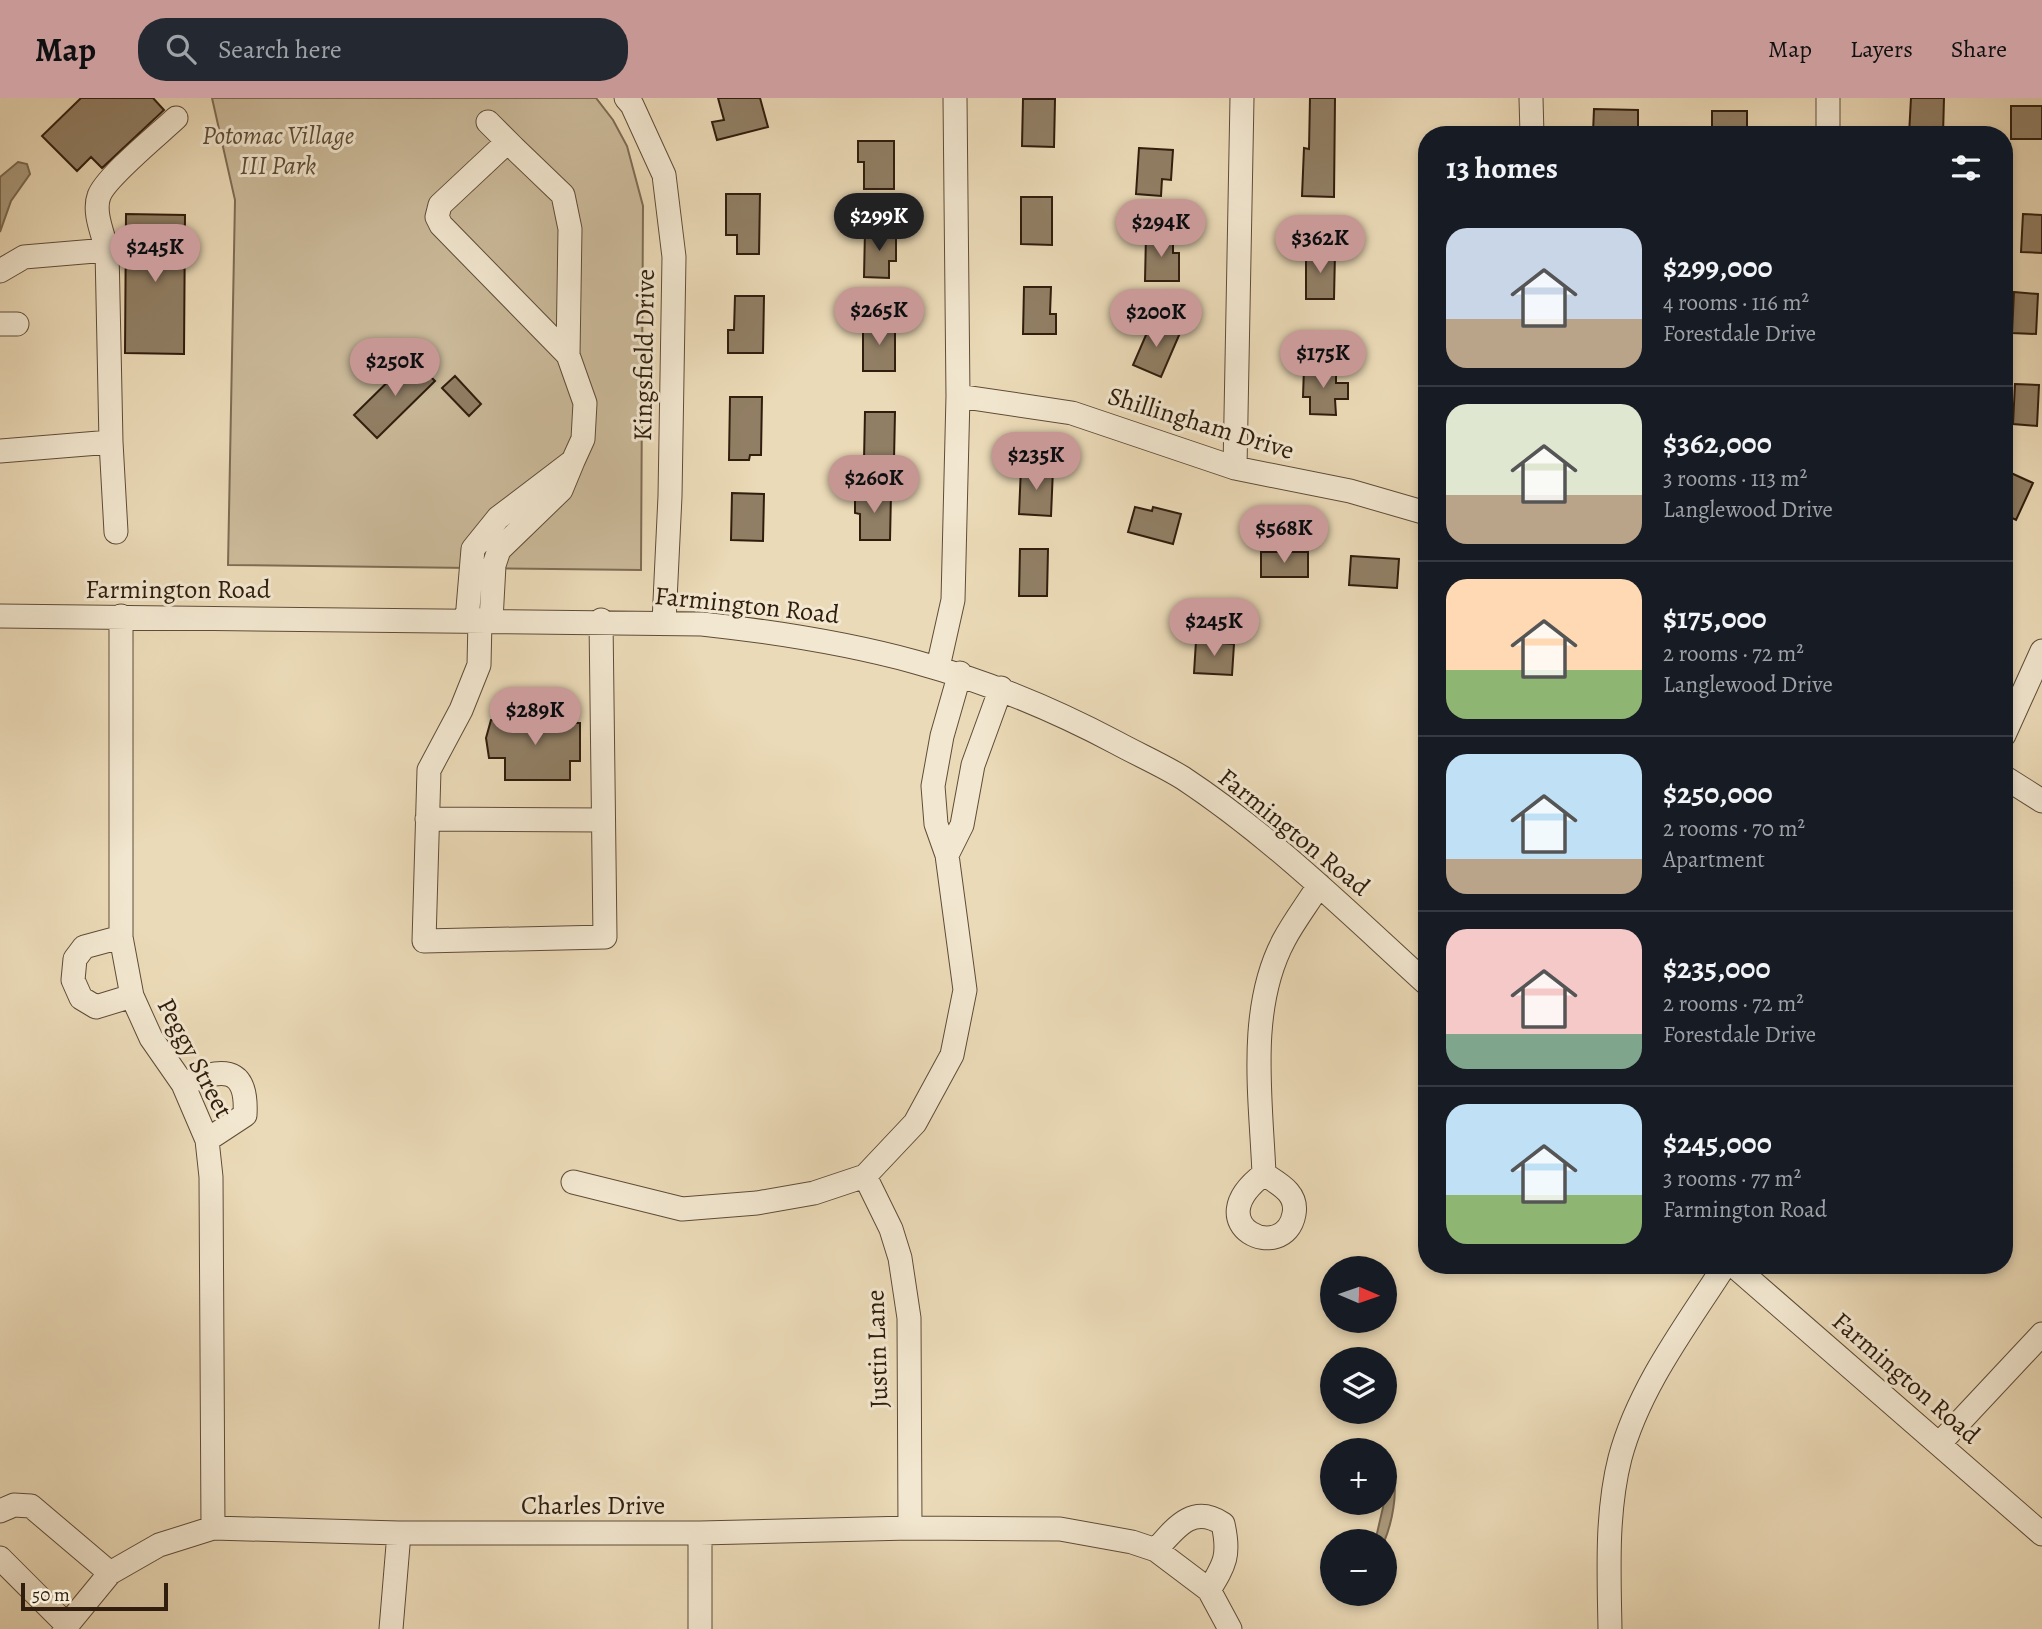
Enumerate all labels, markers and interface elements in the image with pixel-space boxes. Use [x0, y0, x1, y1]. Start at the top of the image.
search box [138, 18, 628, 81]
text: Map [35, 27, 96, 72]
icon: search [162, 30, 200, 68]
text: Search here [218, 32, 342, 67]
text: Map [1768, 33, 1812, 65]
text: Layers [1850, 33, 1913, 65]
text: Share [1951, 33, 2007, 65]
park label: Potomac Village III Park [202, 118, 354, 183]
text: 13 homes [1446, 148, 1558, 188]
icon: filters [1947, 149, 1985, 187]
pin: $299K [830, 194, 928, 253]
text: $299K [850, 200, 908, 231]
pin: $294K [1112, 200, 1210, 259]
text: $294K [1132, 206, 1190, 237]
pin: $362K [1271, 216, 1369, 275]
text: $362K [1291, 222, 1349, 253]
pin: $245K [106, 225, 204, 284]
text: $245K [126, 231, 184, 262]
text: $299,000 [1663, 247, 1773, 287]
icon: home [1502, 256, 1586, 340]
street label: Kingsfield Drive [625, 269, 663, 441]
text: 4 rooms · 116 m² [1663, 287, 1809, 318]
pin: $265K [830, 288, 928, 347]
pin: $200K [1107, 289, 1205, 349]
text: $265K [850, 294, 908, 325]
text: $200K [1126, 296, 1186, 327]
text: Forestdale Drive [1663, 318, 1816, 349]
pin: $175K [1274, 330, 1372, 390]
text: $175K [1296, 337, 1350, 368]
pin: $250K [346, 338, 444, 398]
text: $250K [366, 345, 424, 376]
street label: Shillingham Drive [1104, 378, 1298, 468]
text: $362,000 [1663, 423, 1772, 463]
pin: $235K [987, 432, 1085, 492]
icon: home [1502, 432, 1586, 516]
text: $235K [1008, 439, 1064, 470]
pin: $260K [825, 456, 923, 515]
text: $260K [844, 462, 904, 493]
text: 3 rooms · 113 m² [1663, 463, 1807, 494]
text: Langlewood Drive [1663, 494, 1833, 525]
pin: $568K [1235, 505, 1333, 565]
text: $568K [1255, 512, 1313, 543]
street label: Farmington Road [85, 572, 271, 607]
street label: Farmington Road [653, 578, 841, 632]
pin: $245K [1165, 598, 1263, 658]
text: $175,000 [1663, 598, 1767, 638]
text: $245K [1185, 605, 1243, 636]
icon: home [1502, 607, 1586, 691]
text: 2 rooms · 72 m² [1663, 638, 1804, 669]
text: Langlewood Drive [1663, 669, 1833, 700]
pin: $289K [486, 688, 584, 747]
text: $289K [506, 694, 564, 725]
street label: Farmington Road [1211, 760, 1377, 904]
text: $250,000 [1663, 773, 1773, 813]
icon: home [1502, 782, 1586, 866]
text: 2 rooms · 70 m² [1663, 813, 1805, 844]
text: Apartment [1663, 844, 1765, 875]
text: $235,000 [1663, 948, 1771, 988]
icon: home [1502, 957, 1586, 1041]
text: 2 rooms · 72 m² [1663, 988, 1804, 1019]
street label: Peggy Street [149, 992, 241, 1125]
text: Forestdale Drive [1663, 1019, 1816, 1050]
text: $245,000 [1663, 1123, 1772, 1163]
icon: home [1502, 1132, 1586, 1216]
text: 3 rooms · 77 m² [1663, 1163, 1801, 1194]
text: Farmington Road [1663, 1194, 1827, 1225]
north arrow [1320, 1256, 1396, 1334]
map controls [1320, 1256, 1397, 1606]
street label: Justin Lane [857, 1289, 897, 1409]
street label: Farmington Road [1824, 1304, 1988, 1452]
button: layers [1320, 1347, 1397, 1424]
button: + [1320, 1438, 1397, 1515]
street label: Charles Drive [521, 1488, 665, 1523]
button: − [1320, 1529, 1397, 1606]
scale bar [21, 1580, 168, 1612]
text: 50 m [32, 1582, 70, 1608]

